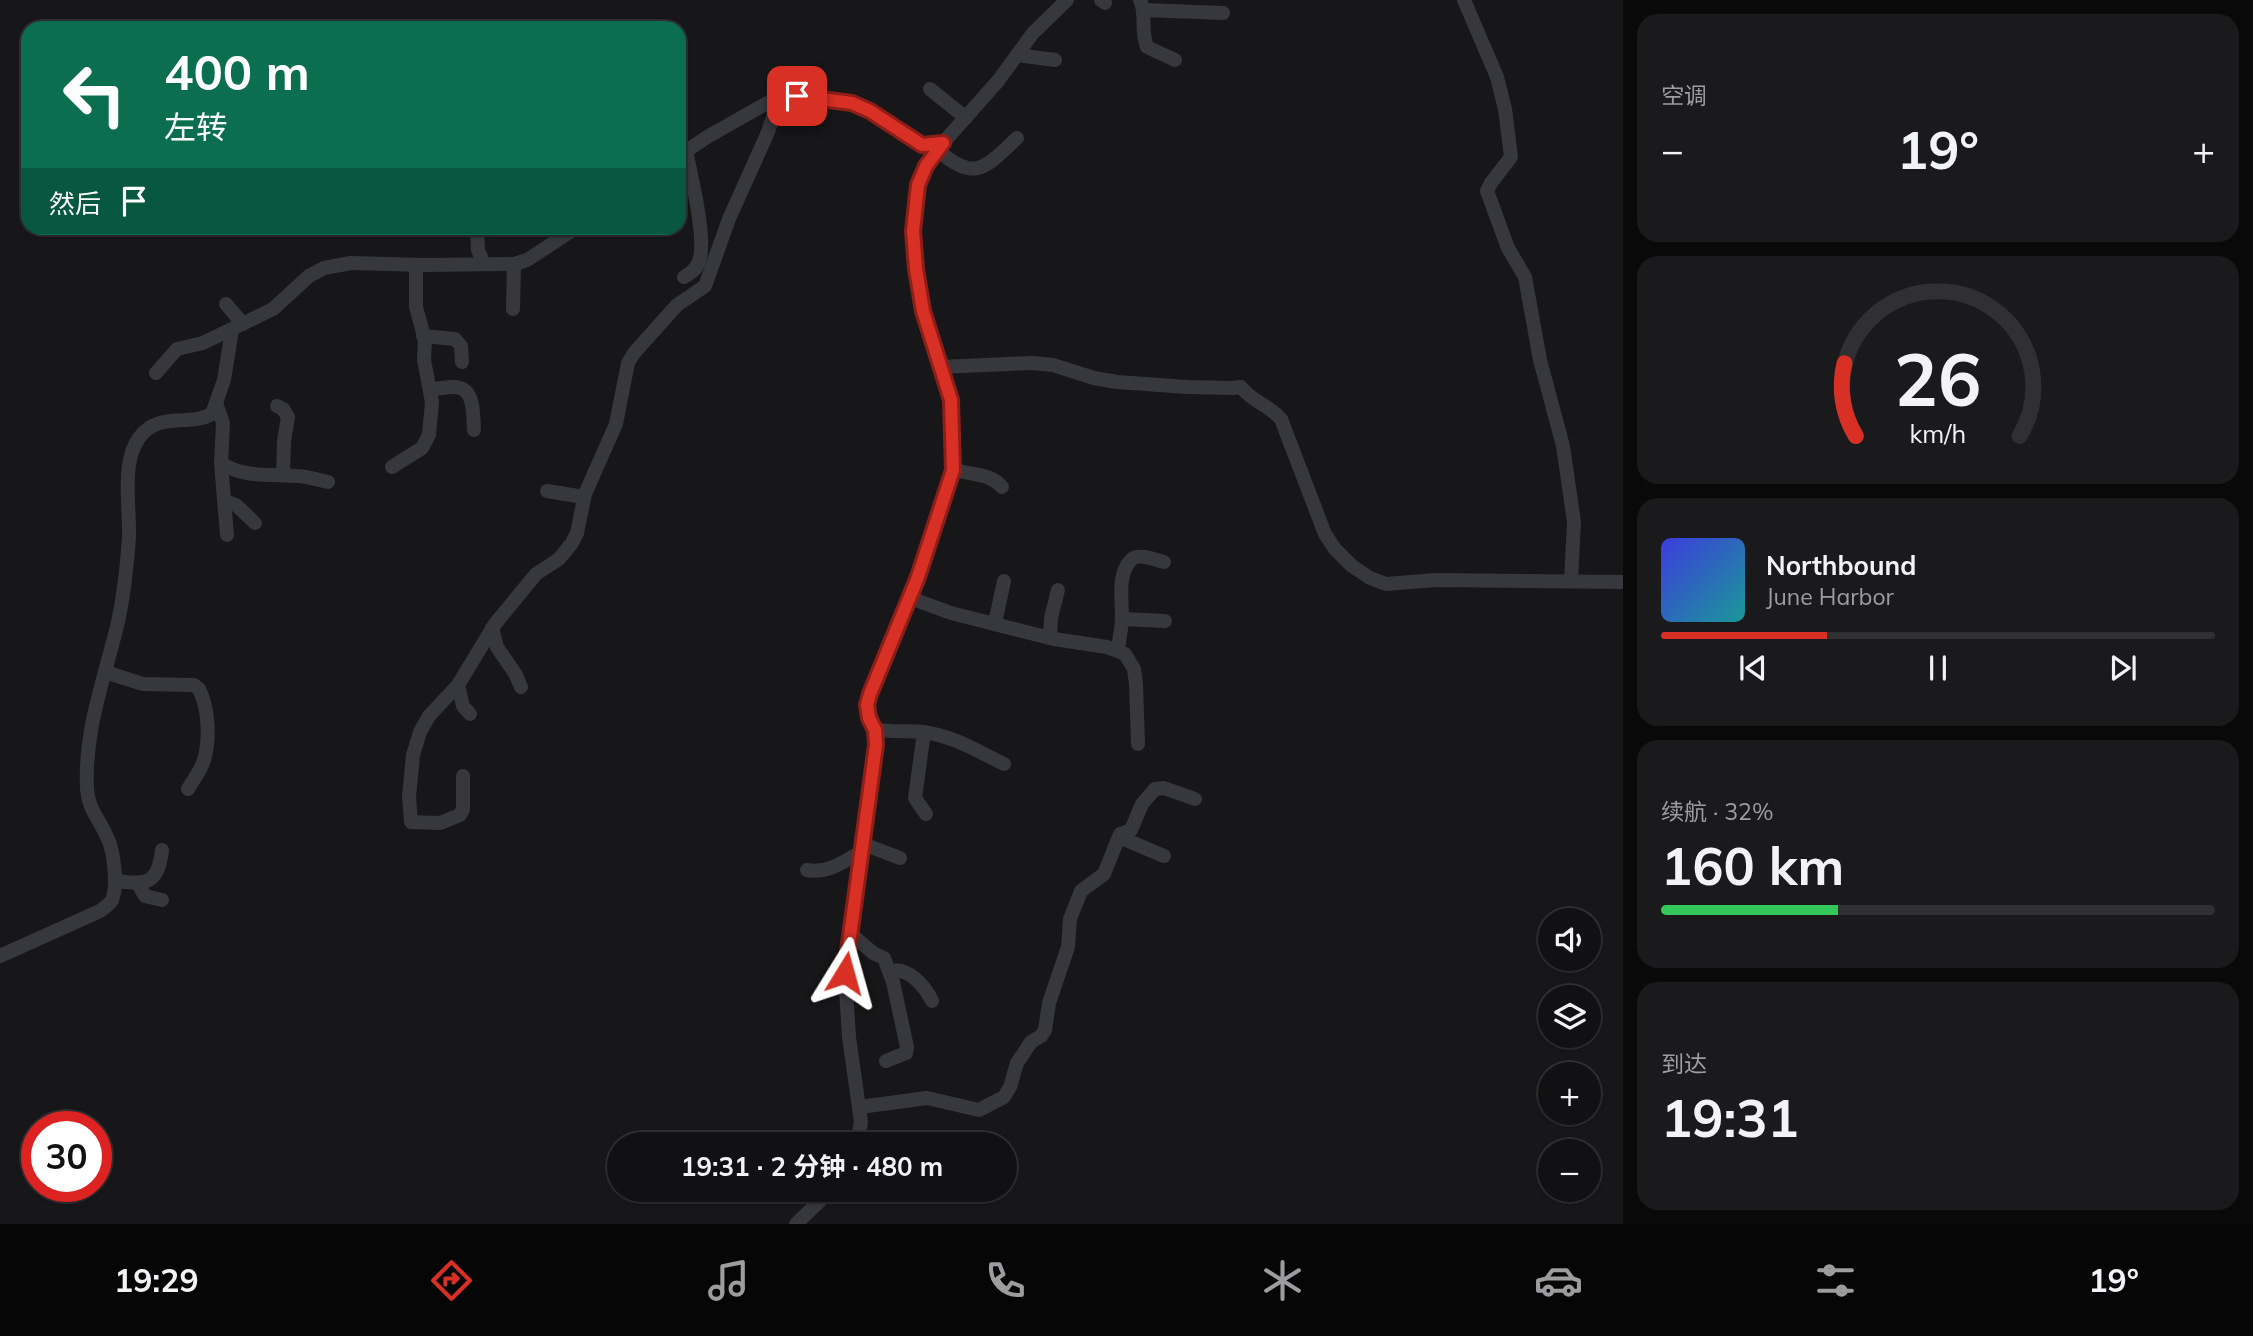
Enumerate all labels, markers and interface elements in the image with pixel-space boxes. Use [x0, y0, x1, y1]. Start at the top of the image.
text: 400 m [164, 41, 310, 102]
icon: left [49, 49, 140, 140]
pin [767, 66, 827, 126]
icon: arrive [778, 77, 816, 115]
text: 空调 [1661, 81, 1707, 110]
text: 左转 [164, 107, 228, 147]
text: 19° [1897, 117, 1979, 182]
text: − [1661, 126, 1684, 174]
text: + [2192, 126, 2215, 174]
icon: arrive [115, 182, 153, 220]
text: 然后 [49, 187, 101, 220]
text: 26 [1894, 333, 1982, 424]
text: km/h [1910, 418, 1966, 449]
text: Northbound [1766, 549, 1916, 582]
text: June Harbor [1766, 582, 1894, 611]
icon: previous [1734, 649, 1772, 687]
icon: pause [1919, 649, 1957, 687]
icon: next [2104, 649, 2142, 687]
text: 续航 · 32% [1661, 797, 1773, 826]
text: 160 km [1661, 833, 1844, 898]
map controls [1538, 908, 1601, 1202]
button: sound [1538, 908, 1601, 971]
position arrow [808, 936, 882, 1010]
button: layers [1538, 985, 1601, 1048]
text: 到达 [1661, 1049, 1707, 1078]
button: + [1538, 1062, 1601, 1125]
text: 19:31 [1661, 1085, 1799, 1150]
speed limit sign: 30 [21, 1111, 112, 1202]
button: − [1538, 1139, 1601, 1202]
text: 19:31 · 2 分钟 · 480 m [681, 1150, 943, 1183]
icon: directions [427, 1256, 476, 1305]
icon: music [704, 1256, 753, 1305]
icon: phone [981, 1256, 1030, 1305]
icon: climate [1258, 1256, 1307, 1305]
icon: car [1534, 1256, 1583, 1305]
icon: filters [1811, 1256, 1860, 1305]
text: 19:29 [114, 1260, 199, 1300]
text: 19° [2088, 1260, 2139, 1300]

